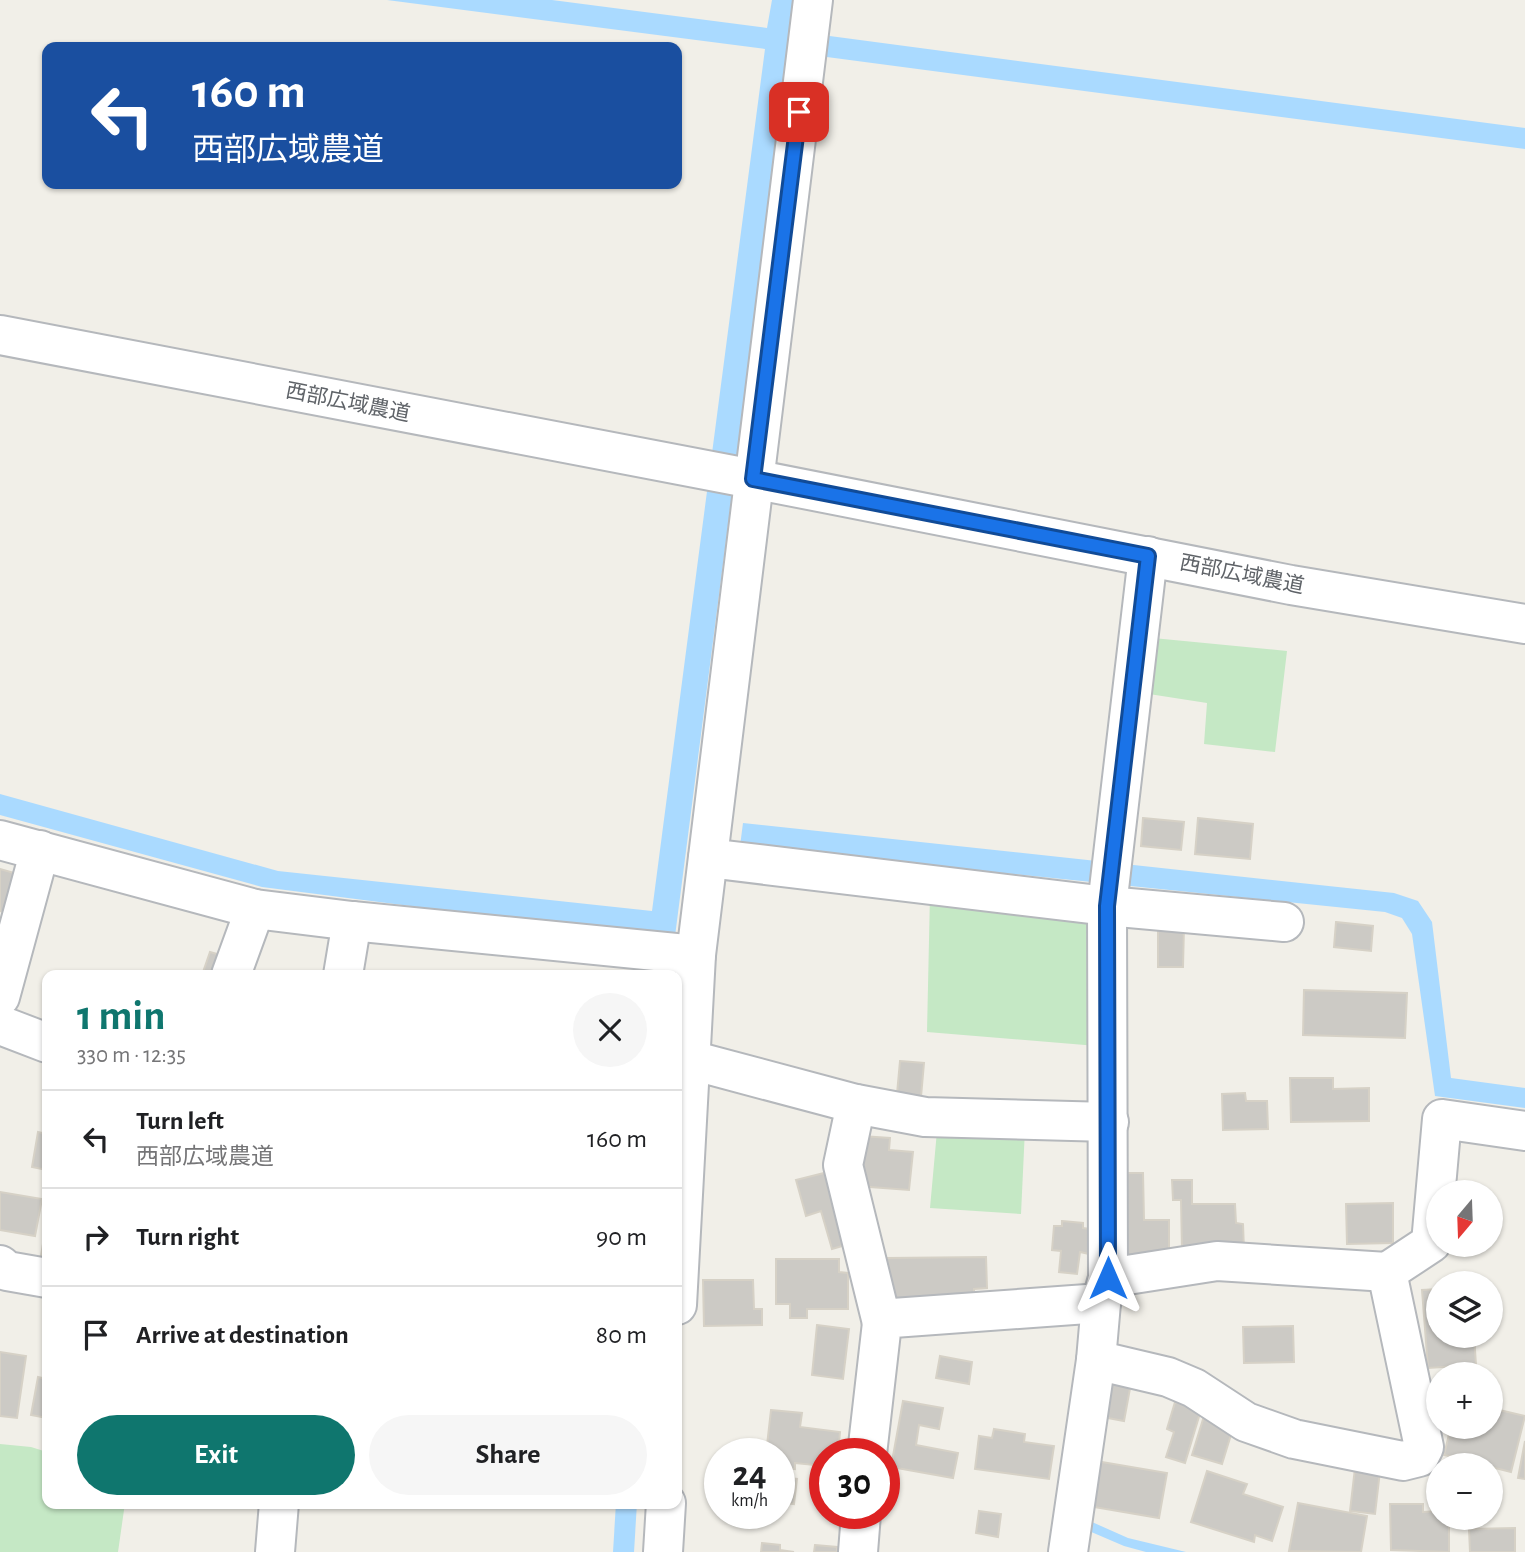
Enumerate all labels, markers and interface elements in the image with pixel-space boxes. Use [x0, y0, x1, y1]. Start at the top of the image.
text: 160 m [192, 68, 306, 117]
icon: left [77, 70, 168, 161]
pin [769, 82, 829, 142]
icon: arrive [780, 93, 818, 131]
text: 西部広域農道 [192, 134, 384, 166]
street label: 西部広域農道 [284, 379, 412, 425]
street label: 西部広域農道 [1178, 551, 1306, 597]
button: close [573, 993, 647, 1067]
text: 1 min [77, 995, 166, 1037]
text: 330 m · 12:35 [77, 1044, 186, 1067]
text: Turn left [136, 1108, 224, 1134]
icon: left [77, 1120, 115, 1158]
text: 160 m [587, 1126, 647, 1152]
text: 西部広域農道 [136, 1146, 274, 1169]
north arrow [1426, 1180, 1503, 1256]
map controls [1426, 1180, 1503, 1530]
icon: right [77, 1218, 115, 1256]
text: Turn right [136, 1224, 239, 1250]
text: 90 m [596, 1224, 647, 1250]
position arrow [1071, 1241, 1145, 1315]
button: layers [1426, 1271, 1503, 1348]
icon: arrive [77, 1316, 115, 1354]
text: Arrive at destination [136, 1322, 349, 1348]
text: 80 m [596, 1322, 647, 1348]
button: + [1426, 1362, 1503, 1439]
button: Exit [77, 1415, 355, 1495]
button: Share [369, 1415, 647, 1495]
speed limit sign: 30 [809, 1438, 900, 1529]
button: − [1426, 1453, 1503, 1530]
text: 24 [732, 1457, 767, 1492]
text: km/h [731, 1492, 768, 1510]

